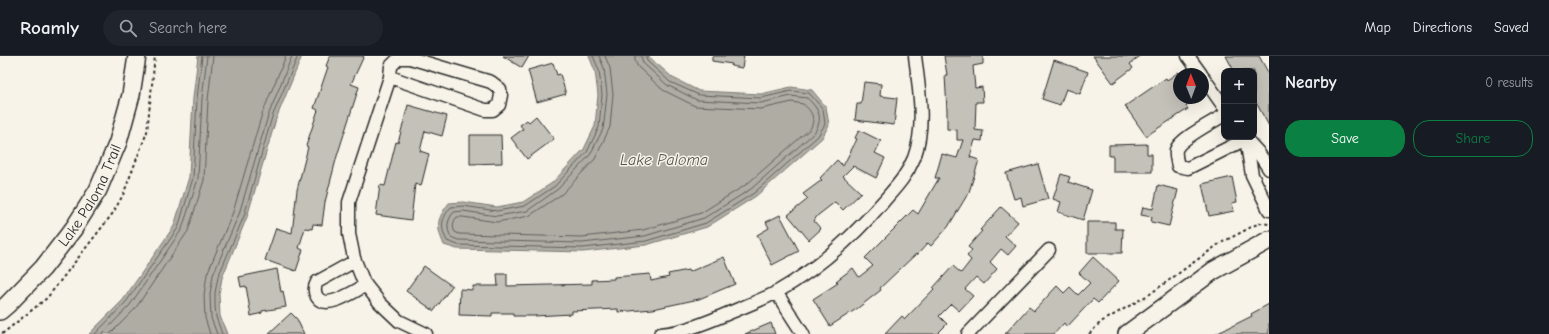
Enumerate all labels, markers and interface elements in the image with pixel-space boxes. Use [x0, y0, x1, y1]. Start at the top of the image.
search box [103, 10, 383, 46]
text: Roamly [20, 17, 79, 39]
icon: search [117, 17, 139, 39]
text: Search here [149, 19, 227, 37]
text: Map [1364, 19, 1391, 36]
text: Directions [1413, 19, 1472, 36]
text: Saved [1494, 19, 1529, 36]
north arrow [1173, 68, 1209, 104]
map controls [1221, 68, 1257, 140]
button: + [1221, 68, 1257, 104]
text: Nearby [1285, 73, 1336, 92]
text: 0 results [1485, 75, 1533, 90]
button: − [1221, 104, 1257, 140]
button: Save [1285, 120, 1405, 157]
button: Share [1413, 120, 1533, 157]
street label: Lake Paloma Trail [54, 141, 125, 250]
water label: Lake Paloma [620, 151, 708, 169]

